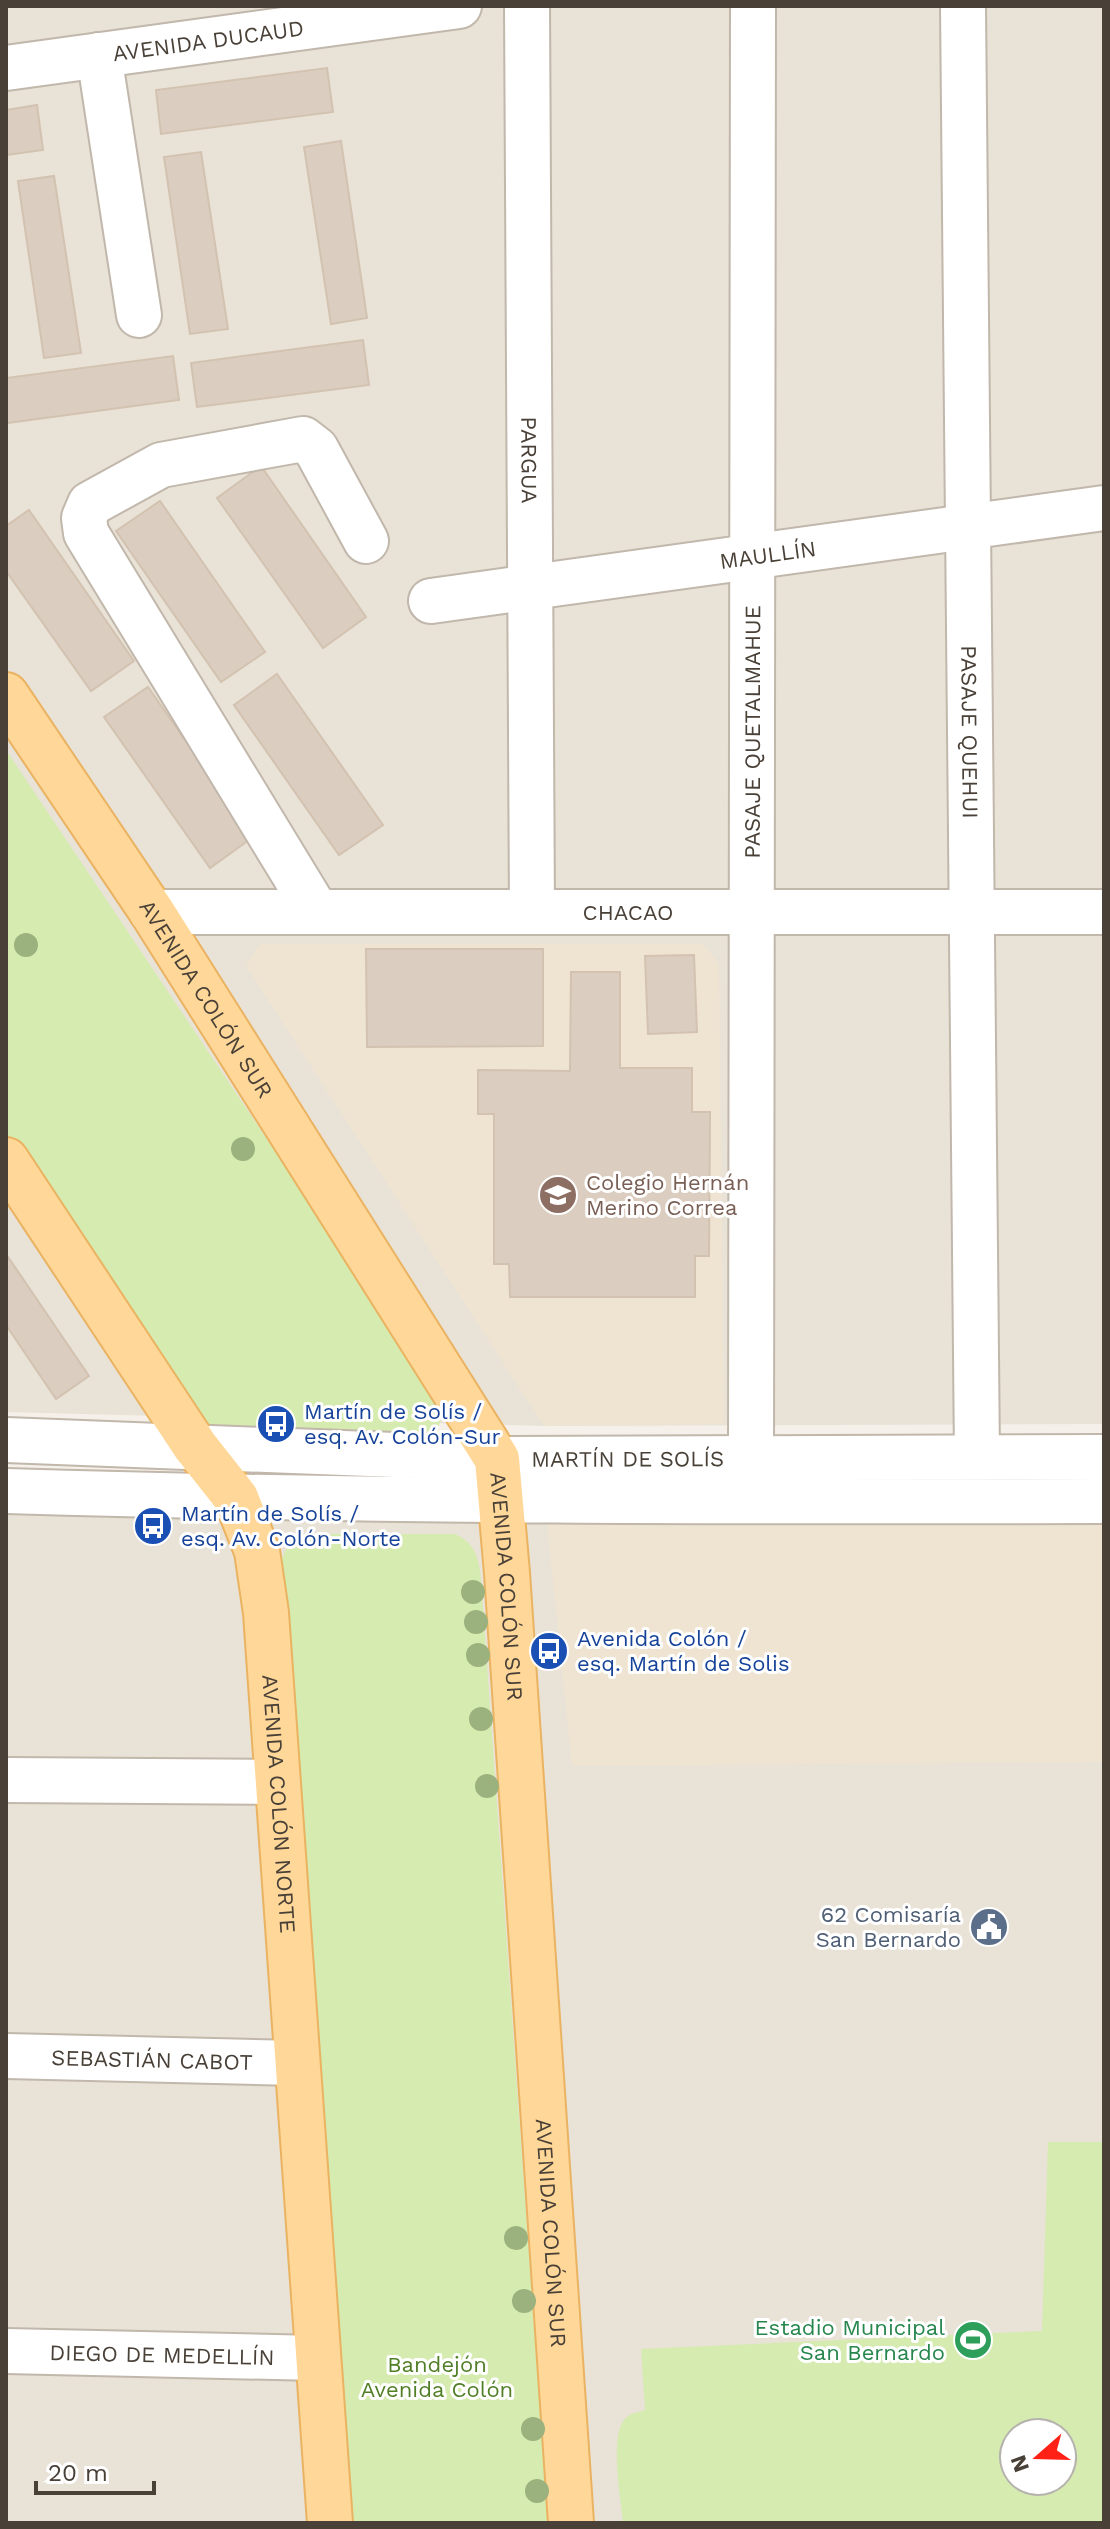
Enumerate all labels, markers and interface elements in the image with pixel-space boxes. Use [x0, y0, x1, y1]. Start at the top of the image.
street label: AVENIDA DUCAUD [111, 15, 305, 66]
street label: PARGUA [516, 416, 542, 504]
street label: MAULLÍN [718, 536, 818, 574]
street label: PASAJE QUETALMAHUE [740, 605, 765, 859]
street label: PASAJE QUEHUI [956, 645, 983, 819]
street label: AVENIDA COLÓN SUR [134, 895, 278, 1103]
street label: CHACAO [583, 900, 673, 925]
place label: Colegio Hernán Merino Correa [586, 1170, 749, 1220]
school or university icon: Colegio Hernán Merino Correa [537, 1174, 579, 1216]
place label: Martín de Solís / esq. Av. Colón-Sur [304, 1399, 501, 1449]
bus stop icon: Martín de Solís / esq. Av. Colón-Sur [255, 1403, 297, 1445]
street label: MARTÍN DE SOLÍS [531, 1446, 724, 1472]
street label: AVENIDA COLÓN SUR [485, 1471, 528, 1702]
place label: Martín de Solís / esq. Av. Colón-Norte [181, 1501, 401, 1551]
bus stop icon: Martín de Solís / esq. Av. Colón-Norte [132, 1505, 174, 1547]
place label: Avenida Colón / esq. Martín de Solis [577, 1626, 790, 1676]
bus stop icon: Avenida Colón / esq. Martín de Solis [528, 1630, 570, 1672]
street label: AVENIDA COLÓN NORTE [257, 1674, 300, 1934]
place label: 62 Comisaría San Bernardo [816, 1902, 961, 1952]
public building icon: 62 Comisaría San Bernardo [968, 1906, 1010, 1948]
street label: SEBASTIÁN CABOT [51, 2045, 253, 2075]
street label: AVENIDA COLÓN SUR [531, 2118, 571, 2348]
place label: Estadio Municipal San Bernardo [755, 2315, 945, 2365]
sports icon: Estadio Municipal San Bernardo [952, 2319, 994, 2361]
street label: DIEGO DE MEDELLÍN [49, 2340, 275, 2370]
park label: Bandejón Avenida Colón [361, 2352, 513, 2402]
north arrow [998, 2417, 1078, 2497]
scale bar [36, 2445, 154, 2495]
text: N [1005, 2452, 1034, 2476]
text: 20 m [48, 2459, 108, 2487]

